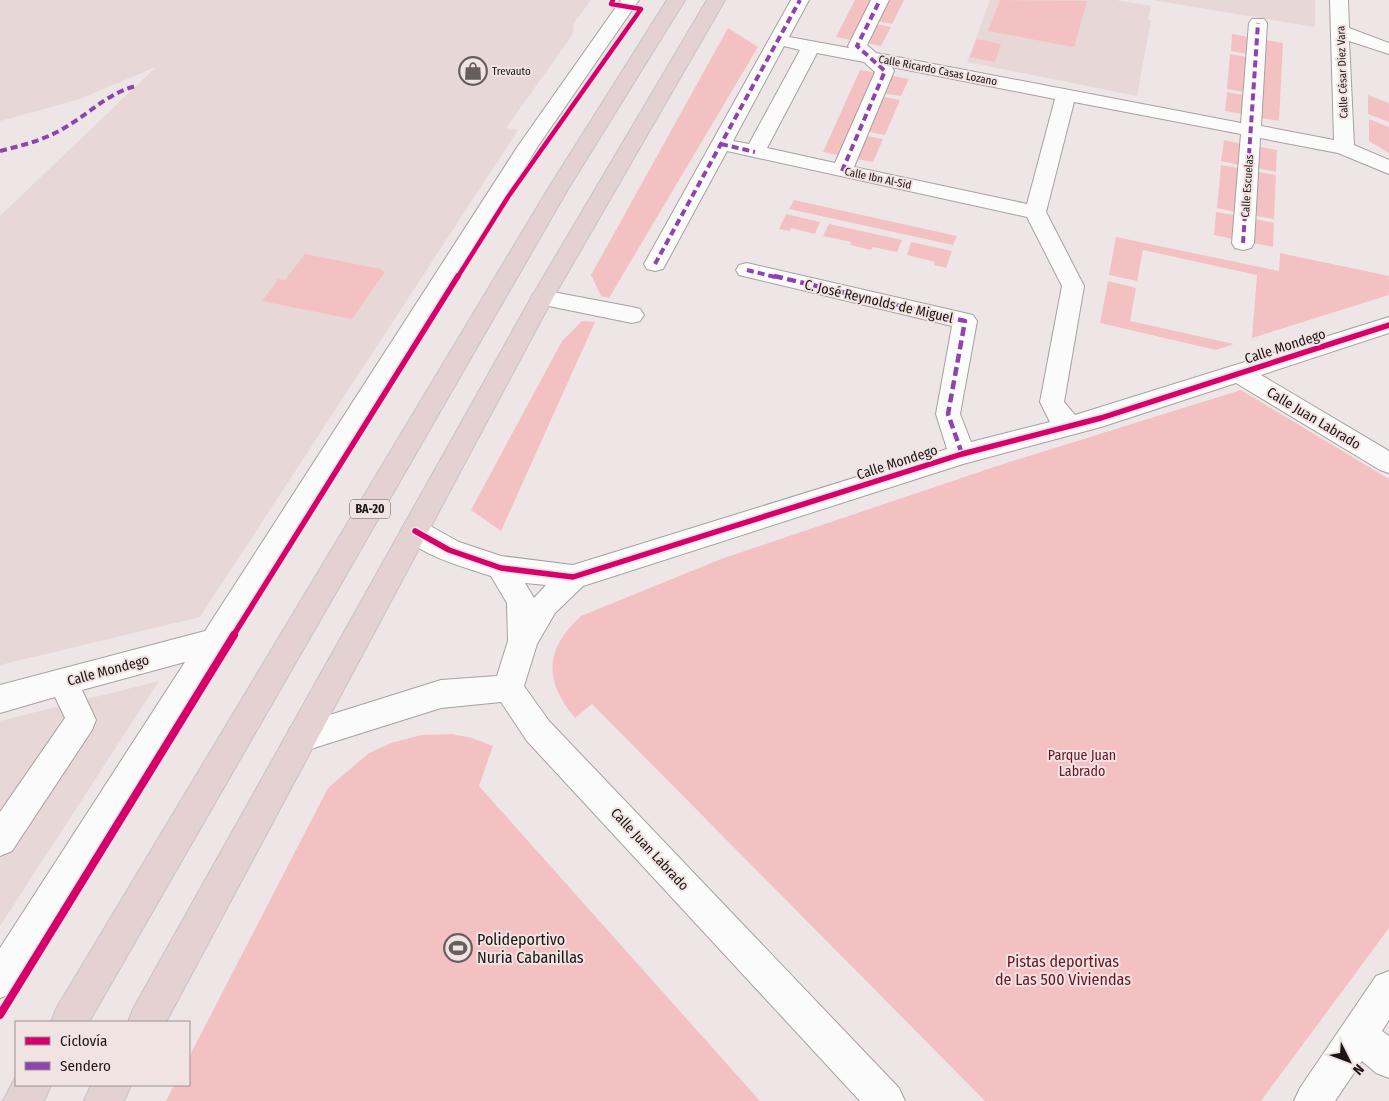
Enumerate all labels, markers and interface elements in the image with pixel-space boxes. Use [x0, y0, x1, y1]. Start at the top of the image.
street label: Calle César Diez Vara [1334, 25, 1351, 119]
street label: Calle Ricardo Casas Lozano [877, 53, 999, 88]
shop icon: Trevauto [458, 56, 488, 86]
place label: Trevauto [492, 65, 531, 78]
street label: Calle Escuelas [1239, 154, 1256, 218]
street label: Calle Ibn Al-Sid [843, 165, 912, 192]
street label: C. José Reynolds de Miguel [803, 276, 955, 327]
street label: Calle Mondego [1243, 325, 1328, 368]
street label: Calle Juan Labrado [1264, 384, 1364, 453]
street label: Calle Mondego [855, 441, 940, 484]
road number: BA-20 [350, 499, 390, 518]
street label: Calle Mondego [65, 651, 151, 690]
park label: Parque Juan Labrado [1048, 747, 1116, 780]
street label: Calle Juan Labrado [607, 805, 692, 894]
place label: Polideportivo Nuria Cabanillas [477, 930, 584, 967]
sports icon: Polideportivo Nuria Cabanillas [443, 933, 473, 963]
park label: Pistas deportivas de Las 500 Viviendas [995, 952, 1131, 989]
legend [15, 1021, 190, 1086]
text: Ciclovía [60, 1032, 107, 1050]
north arrow [1324, 1036, 1374, 1086]
text: Sendero [60, 1057, 111, 1075]
text: N [1349, 1061, 1367, 1078]

